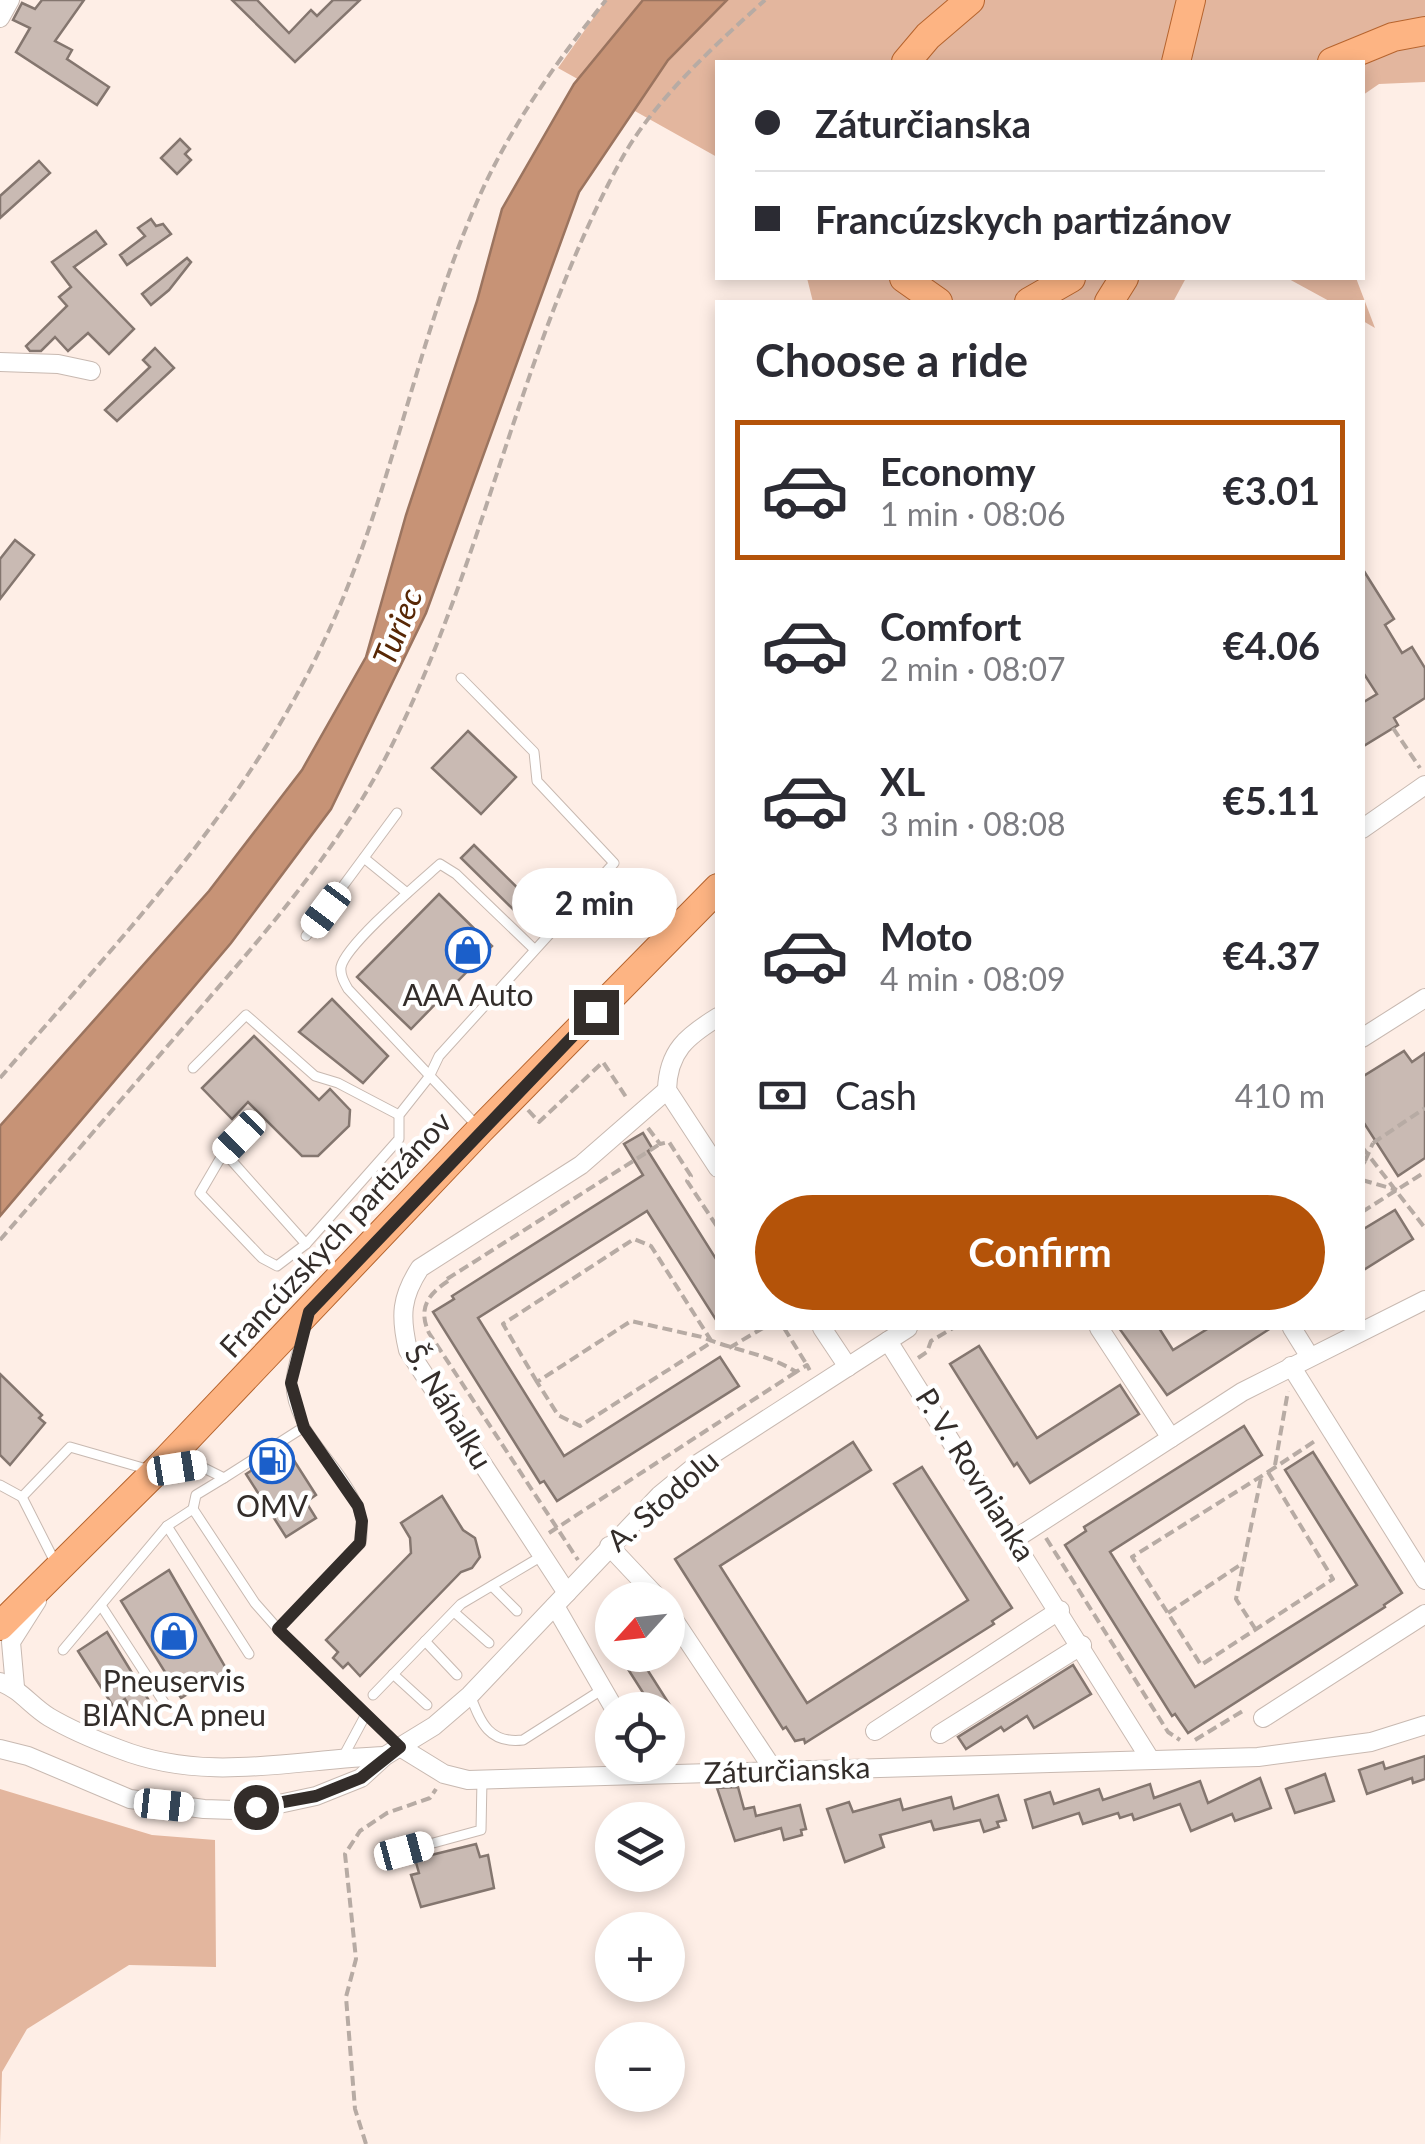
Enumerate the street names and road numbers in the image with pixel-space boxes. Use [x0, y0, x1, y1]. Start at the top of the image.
street label: Francúzskych partizánov [211, 1103, 458, 1364]
street label: Š. Náhalku [398, 1337, 501, 1475]
street label: P. V. Rovnianka [909, 1381, 1044, 1567]
street label: A. Stodolu [599, 1441, 725, 1558]
street label: Záturčianska [703, 1748, 871, 1790]

